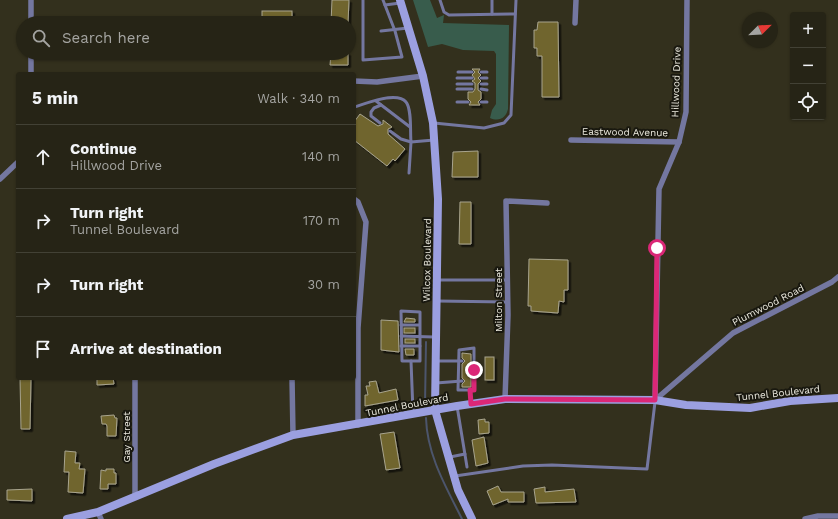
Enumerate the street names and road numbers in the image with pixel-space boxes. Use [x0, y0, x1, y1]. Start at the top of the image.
street label: Hillwood Drive [669, 46, 683, 118]
street label: Eastwood Avenue [582, 126, 668, 138]
street label: Wilcox Boulevard [421, 218, 433, 302]
street label: Milton Street [493, 267, 504, 332]
street label: Plumwood Road [730, 282, 806, 328]
street label: Tunnel Boulevard [736, 383, 820, 403]
street label: Tunnel Boulevard [365, 392, 449, 418]
street label: Gay Street [121, 411, 132, 463]

